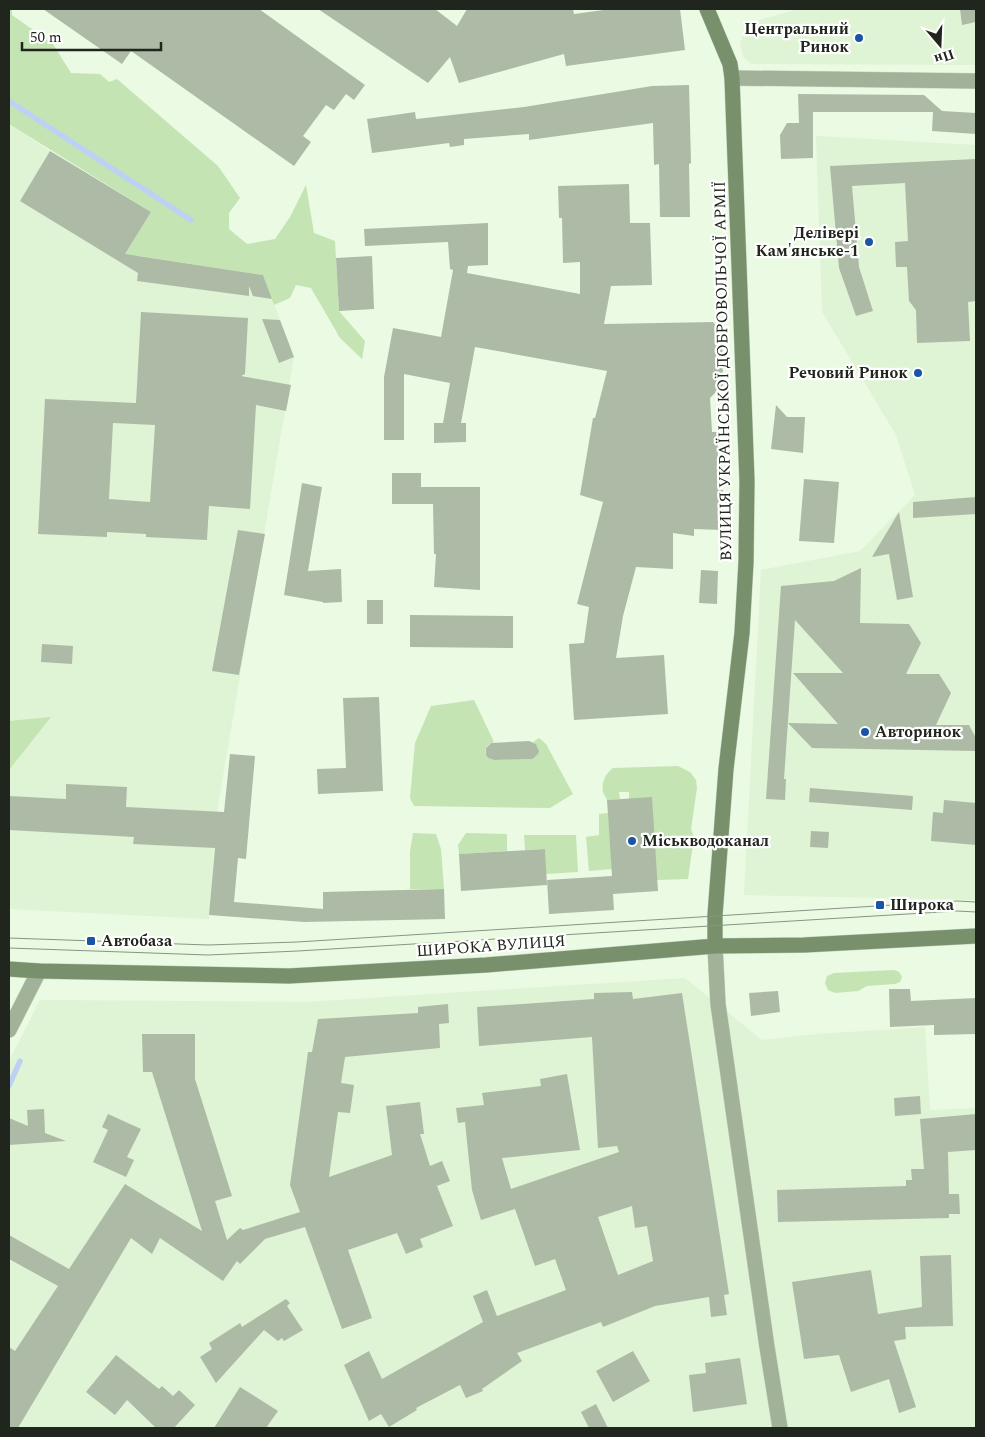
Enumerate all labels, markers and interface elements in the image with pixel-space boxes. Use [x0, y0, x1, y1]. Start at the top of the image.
place label: Центральний Ринок [744, 17, 849, 59]
scale bar [22, 20, 161, 52]
north arrow [915, 20, 965, 70]
text: 50 m [30, 26, 62, 49]
marker: Центральний Ринок [853, 32, 865, 44]
text: Пн [931, 44, 957, 70]
street label: ВУЛИЦЯ УКРАЇНСЬКОЇ ДОБРОВОЛЬЧОЇ АРМІЇ [708, 181, 738, 561]
place label: Делівері Кам'янське-1 [756, 221, 859, 263]
marker: Делівері Кам'янське-1 [863, 236, 875, 248]
place label: Речовий Ринок [789, 361, 908, 385]
marker: Речовий Ринок [912, 367, 924, 379]
place label: Авторинок [875, 720, 961, 744]
marker: Авторинок [859, 726, 871, 738]
place label: Міськводоканал [642, 829, 769, 853]
marker: Міськводоканал [626, 835, 638, 847]
place label: Широка [890, 893, 955, 917]
marker: Широка [874, 899, 886, 911]
place label: Автобаза [101, 929, 173, 953]
street label: ШИРОКА ВУЛИЦЯ [416, 929, 566, 963]
marker: Автобаза [85, 935, 97, 947]

